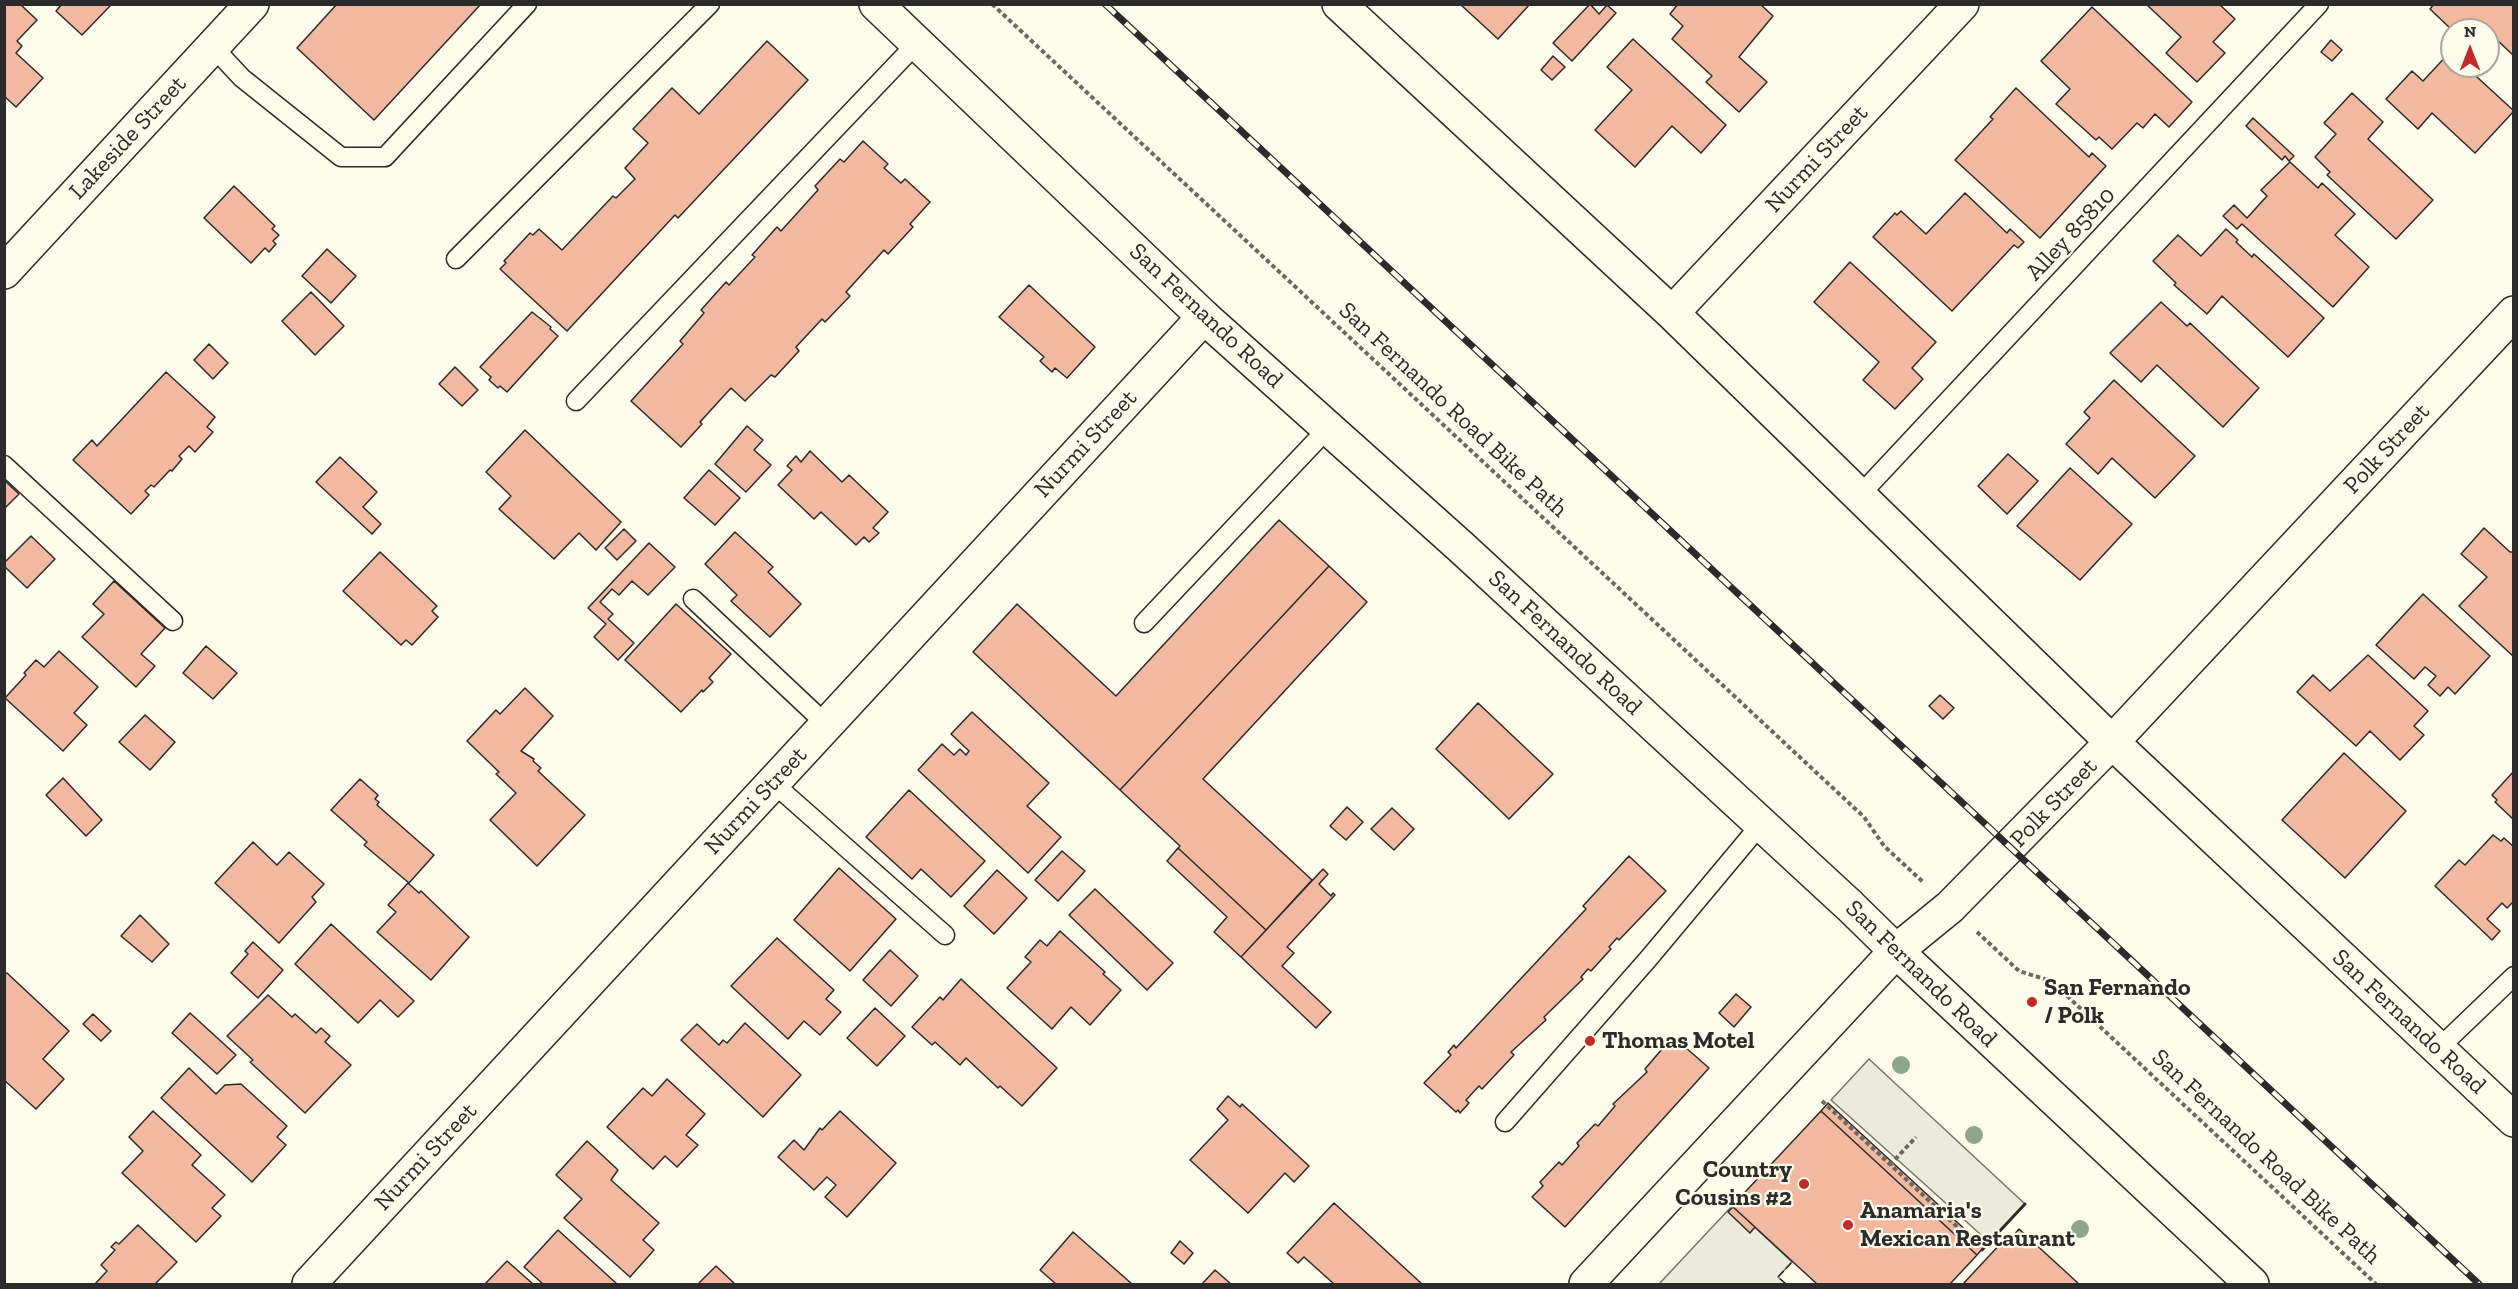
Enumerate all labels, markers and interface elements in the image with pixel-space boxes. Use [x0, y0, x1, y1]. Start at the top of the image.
north arrow [2440, 18, 2500, 78]
text: N [2464, 22, 2476, 41]
street label: Lakeside Street [63, 70, 193, 206]
street label: Nurmi Street [1760, 99, 1874, 219]
street label: Alley 85810 [2020, 181, 2122, 287]
street label: San Fernando Road [1123, 237, 1289, 395]
street label: San Fernando Road Bike Path [1333, 296, 1573, 524]
street label: Nurmi Street [1029, 384, 1143, 504]
street label: Polk Street [2338, 398, 2436, 500]
street label: San Fernando Road [1482, 564, 1648, 722]
street label: Nurmi Street [699, 741, 813, 861]
street label: Polk Street [2004, 752, 2104, 854]
street label: San Fernando Road [1839, 894, 2003, 1054]
street label: San Fernando Road [2326, 943, 2492, 1101]
place label: San Fernando / Polk [2044, 974, 2190, 1030]
marker: San Fernando / Polk [2025, 995, 2039, 1009]
place label: Thomas Motel [1602, 1027, 1754, 1055]
marker: Thomas Motel [1583, 1034, 1597, 1048]
street label: San Fernando Road Bike Path [2146, 1043, 2386, 1271]
street label: Nurmi Street [369, 1097, 483, 1217]
place label: Country Cousins #2 [1675, 1156, 1792, 1212]
marker: Country Cousins #2 [1797, 1177, 1811, 1191]
place label: Anamaria's Mexican Restaurant [1860, 1197, 2075, 1253]
marker: Anamaria's Mexican Restaurant [1841, 1218, 1855, 1232]

